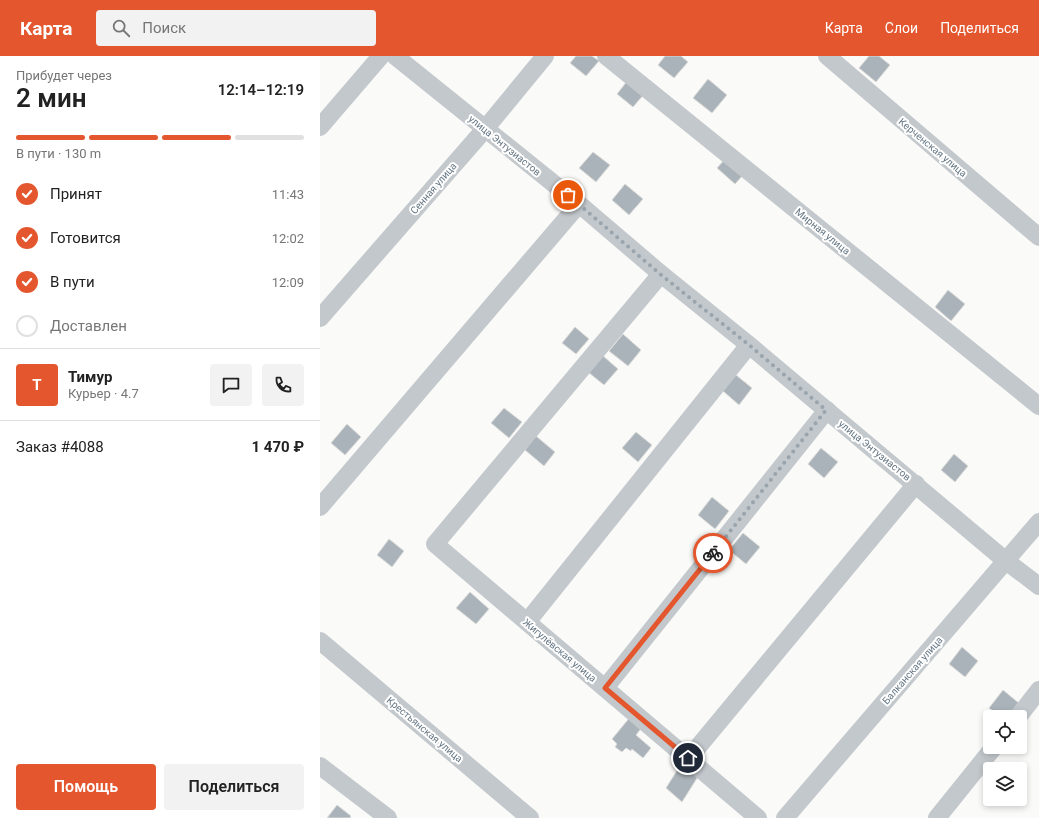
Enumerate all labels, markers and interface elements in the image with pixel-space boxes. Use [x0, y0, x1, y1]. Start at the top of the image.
search box [96, 10, 376, 46]
text: Карта [20, 17, 72, 40]
icon: search [110, 17, 132, 39]
text: Поиск [142, 19, 186, 37]
text: Карта [825, 20, 863, 36]
text: Слои [885, 20, 918, 36]
text: Поделиться [940, 20, 1019, 36]
text: Прибудет через [16, 68, 112, 83]
text: 12:14–12:19 [218, 81, 304, 99]
text: 2 мин [16, 83, 87, 113]
street label: улица Энтузиастов [466, 113, 543, 178]
street label: Керченская улица [896, 116, 969, 179]
text: В пути · 130 m [16, 146, 101, 161]
street label: Сенная улица [408, 160, 459, 216]
pin [551, 178, 585, 212]
icon: check [16, 183, 38, 205]
icon: bag [557, 184, 579, 206]
text: Принят [50, 185, 102, 203]
text: 11:43 [272, 187, 304, 202]
street label: Мирная улица [793, 206, 852, 257]
icon: check [16, 227, 38, 249]
text: Готовится [50, 229, 121, 247]
text: 12:02 [272, 231, 304, 246]
icon: check [16, 271, 38, 293]
text: В пути [50, 273, 95, 291]
text: 12:09 [272, 275, 304, 290]
text: Доставлен [50, 317, 127, 335]
button: chat [210, 364, 252, 406]
button: phone [262, 364, 304, 406]
text: Тимур [68, 368, 112, 386]
text: Т [32, 376, 42, 394]
text: Курьер · 4.7 [68, 386, 139, 401]
street label: улица Энтузиастов [836, 418, 913, 483]
text: Заказ #4088 [16, 438, 104, 456]
text: 1 470 ₽ [252, 438, 304, 456]
courier [693, 533, 733, 573]
icon: bike [702, 542, 724, 564]
street label: Жигулёвская улица [521, 617, 598, 684]
street label: Балканская улица [880, 634, 945, 706]
street label: Крестьянская улица [385, 694, 465, 764]
map controls [983, 710, 1027, 806]
button: locate [983, 710, 1027, 754]
pin [671, 741, 705, 775]
icon: home [677, 747, 699, 769]
button: layers [983, 762, 1027, 806]
button: Помощь [16, 764, 156, 810]
button: Поделиться [164, 764, 304, 810]

